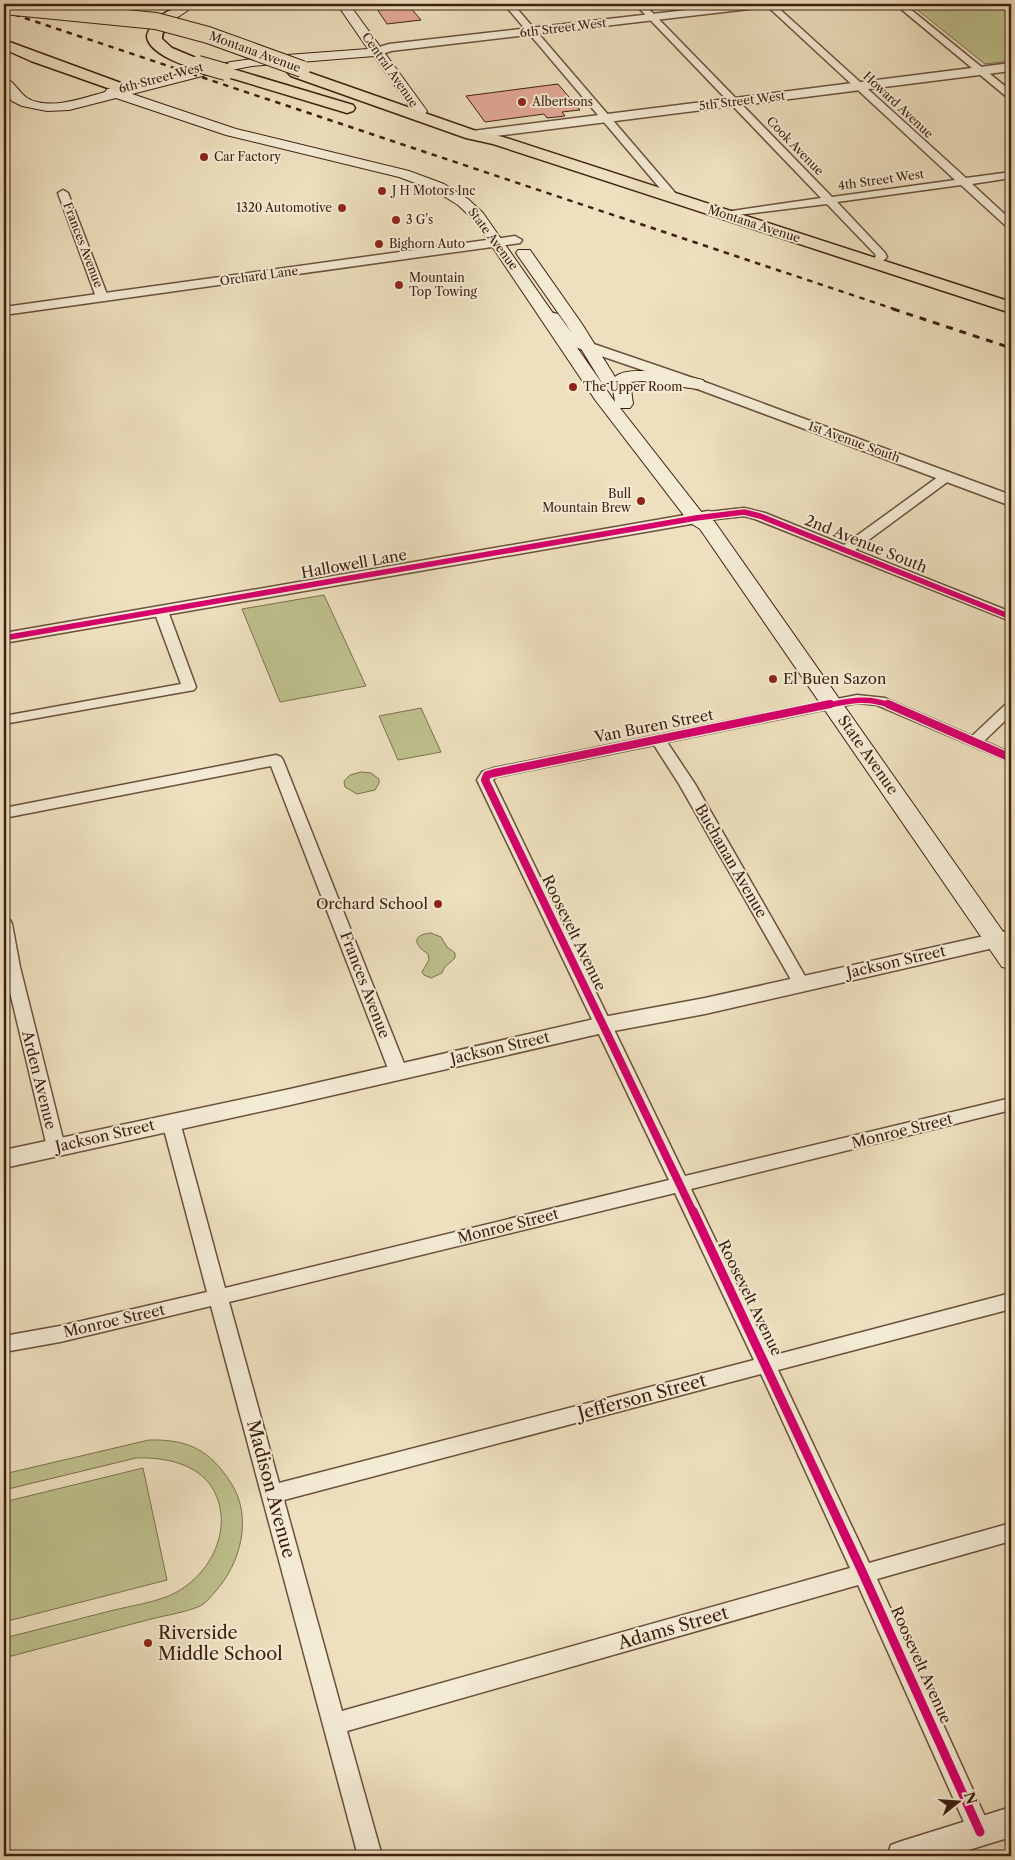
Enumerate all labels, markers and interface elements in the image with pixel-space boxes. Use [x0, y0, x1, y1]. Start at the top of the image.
street label: 6th Street West [519, 15, 608, 40]
street label: Montana Avenue [207, 28, 303, 75]
street label: Central Avenue [359, 29, 422, 110]
street label: 6th Street West [117, 59, 206, 96]
street label: Howard Avenue [860, 68, 937, 141]
street label: 5th Street West [698, 88, 787, 113]
place label: Albertsons [531, 94, 593, 109]
marker: Albertsons [516, 96, 528, 108]
street label: Cook Avenue [764, 113, 827, 178]
place label: Car Factory [214, 149, 281, 164]
marker: Car Factory [198, 151, 210, 163]
street label: 4th Street West [837, 166, 926, 193]
place label: J H Motors Inc [390, 183, 476, 198]
marker: J H Motors Inc [376, 185, 388, 197]
street label: Frances Avenue [60, 200, 107, 290]
place label: 1320 Automotive [236, 200, 332, 215]
marker: 1320 Automotive [336, 202, 348, 214]
street label: Montana Avenue [706, 202, 803, 246]
street label: State Avenue [465, 205, 522, 273]
place label: 3 G's [406, 212, 433, 227]
marker: 3 G's [390, 214, 402, 226]
place label: Bighorn Auto [389, 236, 465, 251]
marker: Bighorn Auto [373, 238, 385, 250]
street label: Orchard Lane [219, 263, 299, 288]
place label: Mountain Top Towing [409, 270, 477, 299]
marker: Mountain Top Towing [393, 279, 405, 291]
place label: The Upper Room [583, 379, 683, 394]
marker: The Upper Room [567, 381, 579, 393]
street label: 1st Avenue South [806, 418, 903, 465]
place label: Bull Mountain Brew [542, 486, 632, 515]
marker: Bull Mountain Brew [635, 495, 647, 507]
street label: 2nd Avenue South [802, 510, 931, 577]
street label: Hallowell Lane [299, 545, 408, 582]
place label: El Buen Sazon [783, 669, 887, 688]
marker: El Buen Sazon [767, 673, 779, 685]
street label: Van Buren Street [592, 705, 716, 747]
street label: State Avenue [834, 711, 903, 798]
street label: Buchanan Avenue [691, 800, 772, 921]
street label: Roosevelt Avenue [538, 872, 611, 994]
place label: Orchard School [316, 894, 429, 913]
marker: Orchard School [432, 898, 444, 910]
street label: Frances Avenue [336, 929, 395, 1041]
street label: Jackson Street [842, 941, 948, 983]
street label: Jackson Street [446, 1027, 552, 1069]
street label: Arden Avenue [18, 1028, 61, 1131]
street label: Monroe Street [849, 1109, 955, 1152]
street label: Jackson Street [51, 1115, 157, 1157]
street label: Monroe Street [455, 1204, 561, 1247]
street label: Roosevelt Avenue [714, 1237, 787, 1359]
street label: Monroe Street [61, 1299, 167, 1341]
street label: Jefferson Street [573, 1369, 709, 1425]
street label: Madison Avenue [242, 1417, 300, 1561]
street label: Adams Street [614, 1602, 731, 1655]
street label: Roosevelt Avenue [887, 1603, 956, 1726]
place label: Riverside Middle School [158, 1622, 283, 1665]
marker: Riverside Middle School [142, 1637, 154, 1649]
north arrow [932, 1778, 982, 1828]
text: N [960, 1790, 981, 1807]

